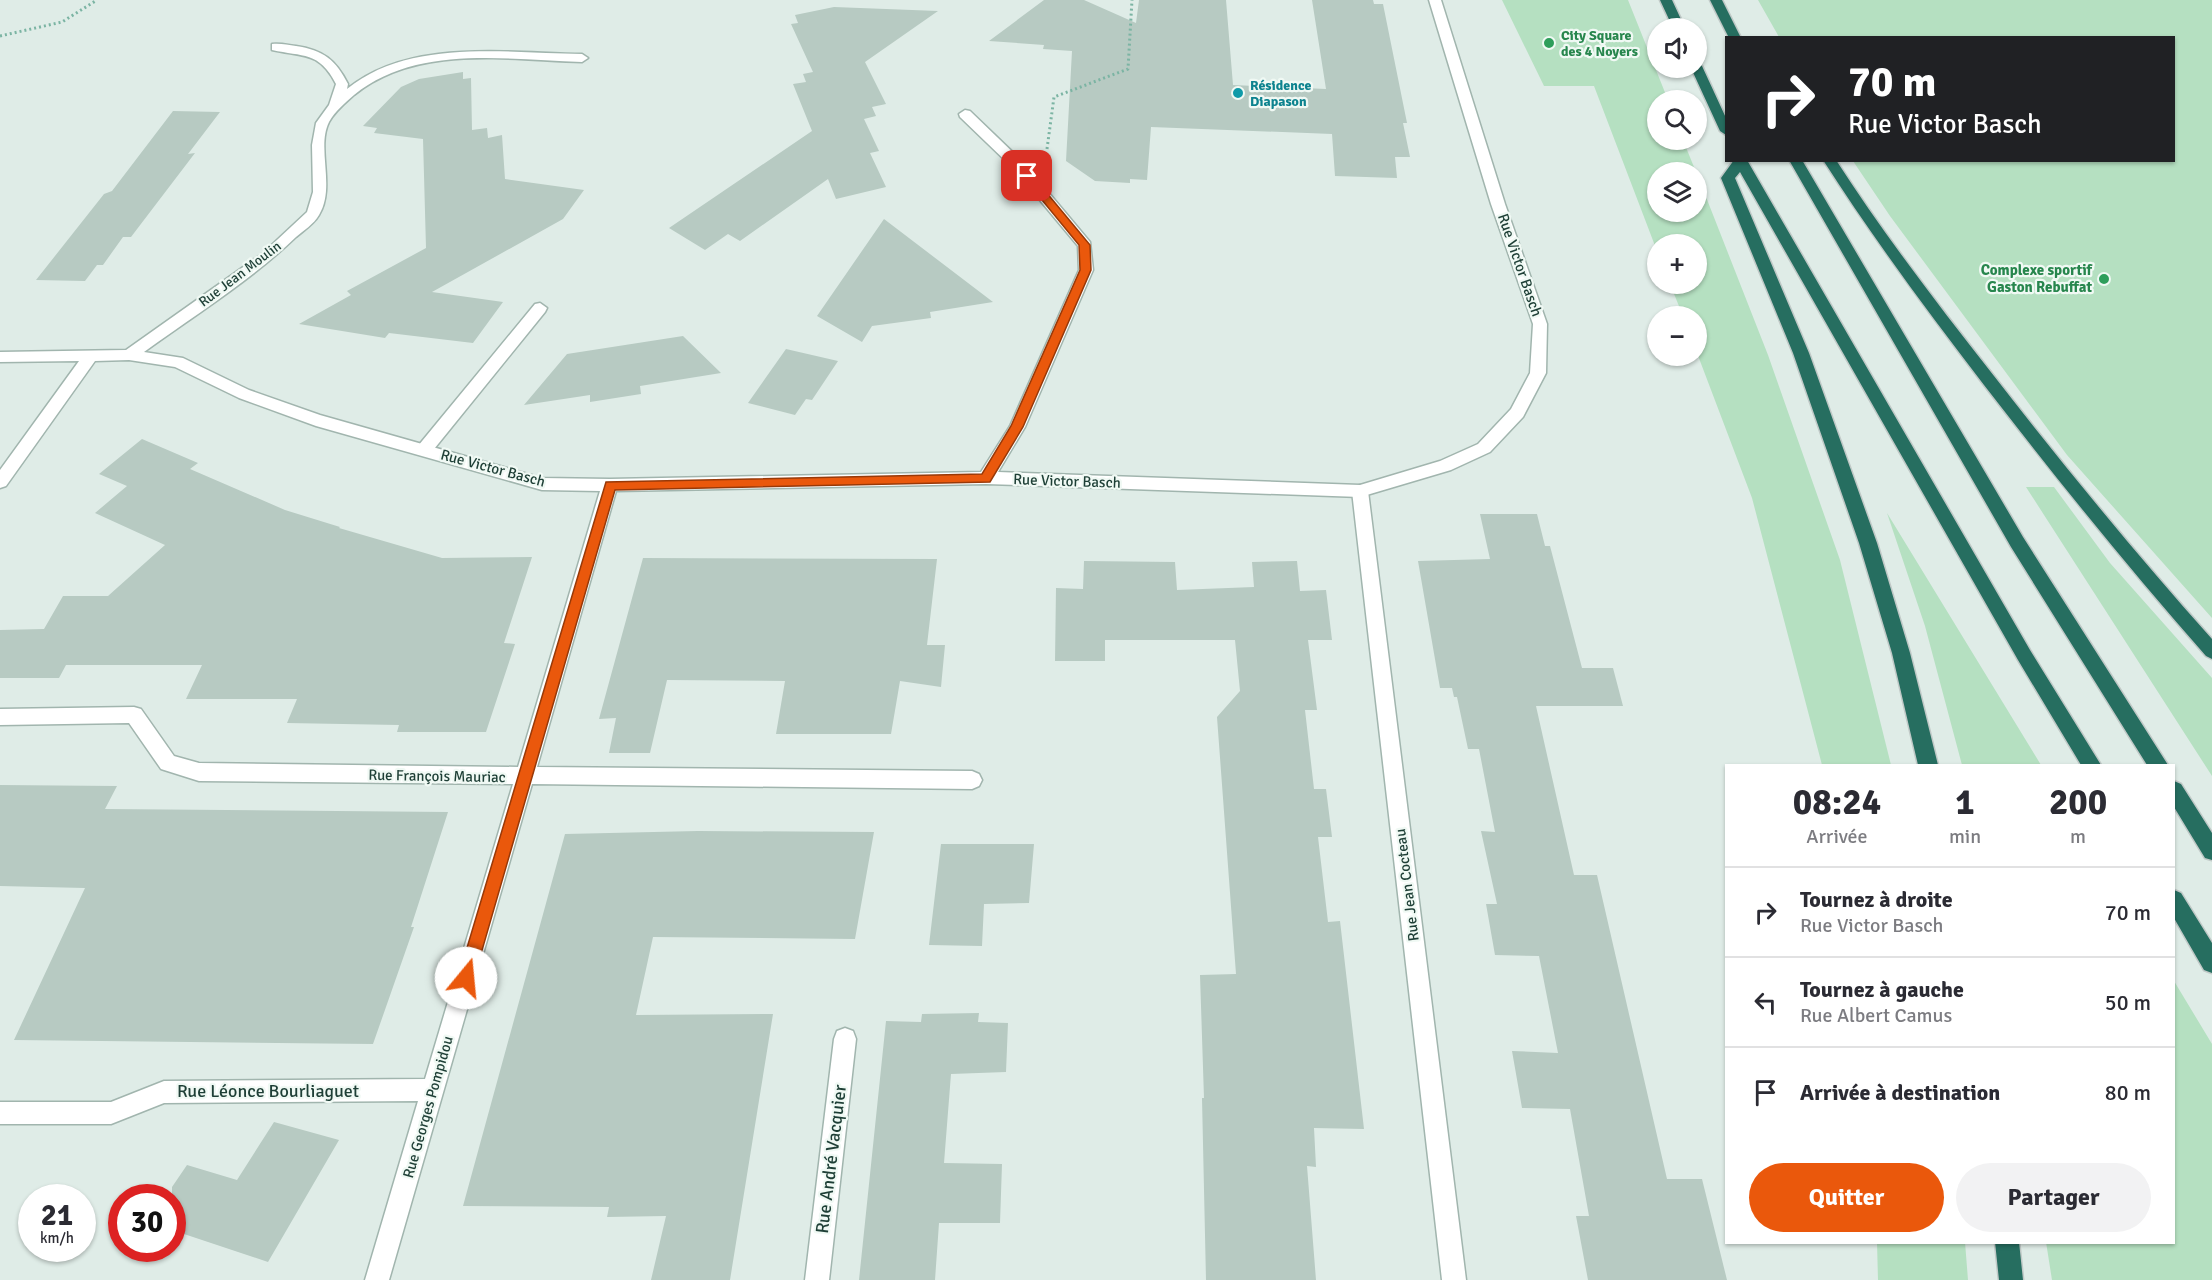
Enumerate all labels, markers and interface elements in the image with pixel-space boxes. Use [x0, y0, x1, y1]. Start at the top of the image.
map controls [1647, 18, 1707, 366]
button: sound [1647, 18, 1707, 78]
place label: City Square des 4 Noyers [1561, 27, 1638, 60]
marker: City Square des 4 Noyers [1542, 36, 1556, 50]
text: 70 m [1848, 57, 1937, 108]
icon: right [1749, 60, 1827, 138]
place label: Résidence Diapason [1250, 77, 1311, 110]
marker: Résidence Diapason [1231, 86, 1245, 100]
button: search [1647, 90, 1707, 150]
text: Rue Victor Basch [1848, 108, 2042, 141]
pin [1001, 150, 1052, 201]
icon: arrive [1010, 159, 1043, 192]
button: layers [1647, 162, 1707, 222]
street label: Rue Victor Basch [1494, 211, 1546, 319]
button: + [1647, 234, 1707, 294]
street label: Rue Jean Moulin [195, 238, 285, 310]
place label: Complexe sportif Gaston Rebuffat [1981, 261, 2094, 296]
marker: Complexe sportif Gaston Rebuffat [2097, 272, 2111, 286]
button: − [1647, 306, 1707, 366]
street label: Rue Victor Basch [439, 445, 547, 491]
street label: Rue Victor Basch [1013, 470, 1121, 492]
street label: Rue François Mauriac [368, 766, 506, 786]
text: 08:24 [1793, 780, 1881, 825]
text: 1 [1955, 780, 1975, 825]
text: 200 [2049, 780, 2107, 825]
text: Arrivée [1806, 824, 1868, 849]
text: min [1949, 824, 1981, 849]
text: m [2070, 824, 2086, 849]
street label: Rue Jean Cocteau [1391, 828, 1423, 942]
text: Tournez à droite [1800, 886, 1953, 913]
icon: right [1749, 896, 1782, 929]
text: 70 m [2105, 899, 2151, 926]
text: Rue Victor Basch [1800, 913, 1944, 938]
position arrow [434, 946, 498, 1010]
text: Tournez à gauche [1800, 976, 1964, 1003]
icon: left [1749, 986, 1782, 1019]
text: 50 m [2105, 989, 2151, 1016]
text: Rue Albert Camus [1800, 1003, 1952, 1028]
street label: Rue Georges Pompidou [399, 1034, 457, 1180]
icon: arrive [1749, 1076, 1782, 1109]
text: Arrivée à destination [1800, 1079, 2000, 1106]
text: 80 m [2105, 1079, 2151, 1106]
street label: Rue Léonce Bourliaguet [177, 1080, 359, 1102]
street label: Rue André Vacquier [811, 1083, 851, 1235]
button: Quitter [1749, 1163, 1944, 1232]
button: Partager [1956, 1163, 2151, 1232]
speed limit sign: 30 [108, 1184, 186, 1262]
text: 21 [41, 1197, 73, 1234]
text: km/h [40, 1229, 74, 1247]

